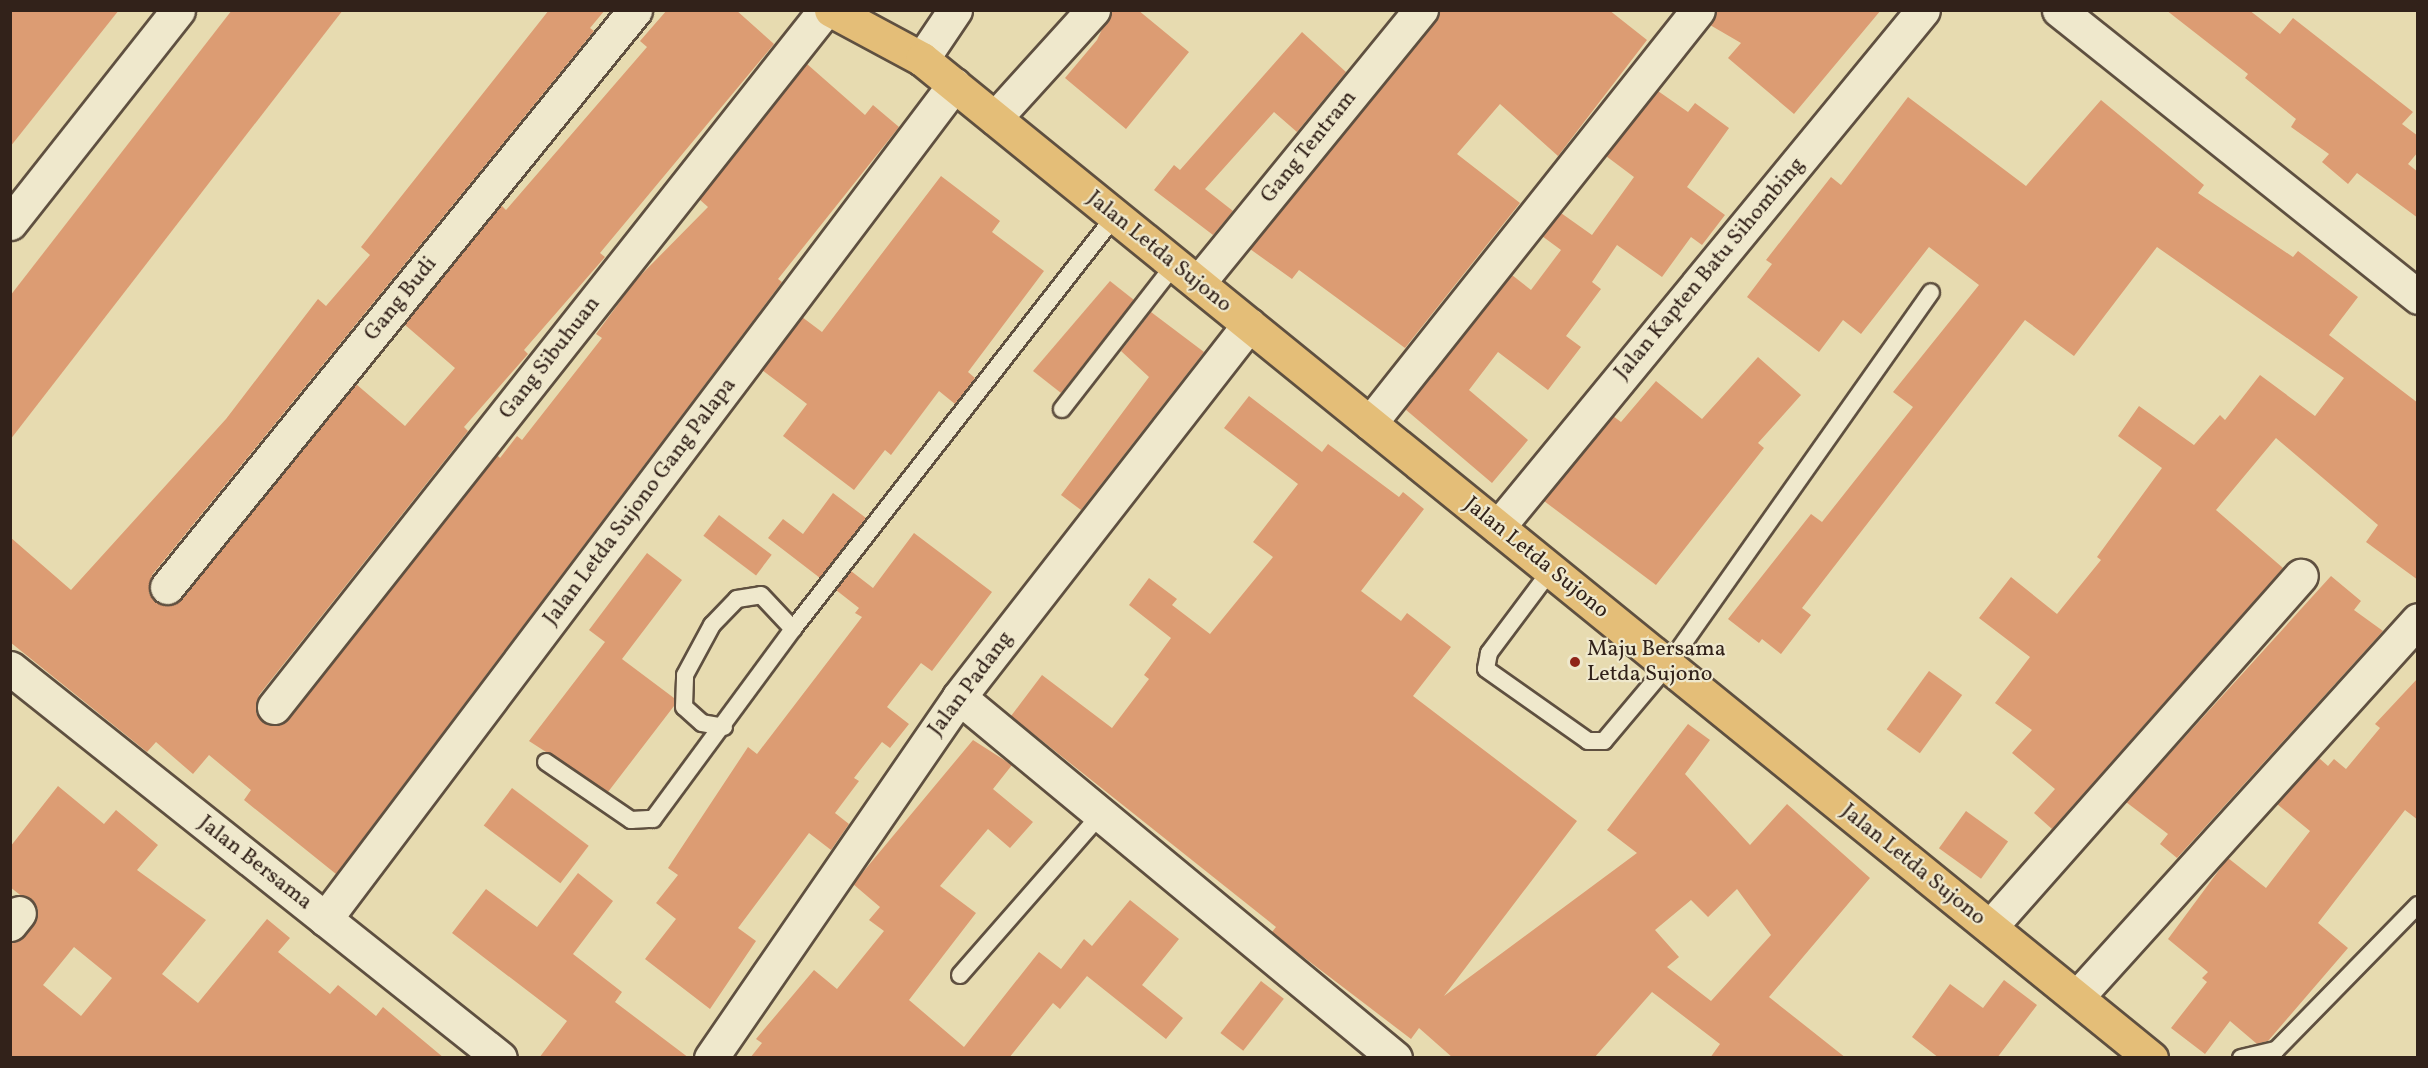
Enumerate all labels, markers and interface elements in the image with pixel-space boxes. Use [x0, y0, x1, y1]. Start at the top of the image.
street label: Gang Tentram [1255, 85, 1363, 209]
street label: Jalan Kapten Batu Sihombing [1609, 152, 1811, 386]
street label: Jalan Letda Sujono [1081, 186, 1237, 318]
street label: Gang Budi [359, 251, 443, 347]
street label: Gang Sibuhuan [494, 291, 606, 425]
street label: Jalan Letda Sujono Gang Palapa [538, 373, 742, 631]
street label: Jalan Letda Sujono [1458, 492, 1614, 624]
street label: Jalan Padang [923, 626, 1019, 742]
place label: Maju Bersama Letda Sujono [1587, 636, 1726, 688]
marker: Maju Bersama Letda Sujono [1568, 655, 1582, 669]
street label: Jalan Letda Sujono [1835, 799, 1991, 931]
street label: Jalan Bersama [193, 810, 317, 916]

